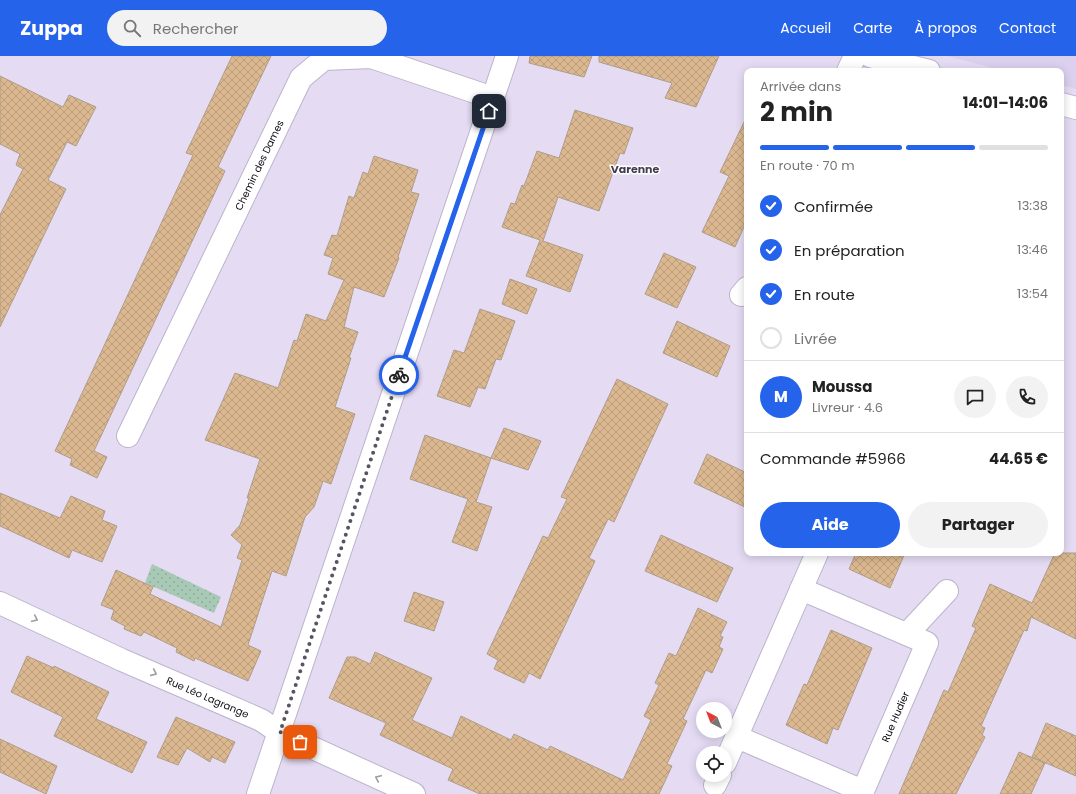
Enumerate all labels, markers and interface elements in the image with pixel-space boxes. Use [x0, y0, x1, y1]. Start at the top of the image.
search box [107, 10, 387, 46]
text: Zuppa [20, 15, 83, 42]
icon: search [121, 17, 143, 39]
text: Rechercher [153, 18, 238, 39]
text: Accueil [780, 18, 831, 38]
text: Carte [853, 18, 893, 38]
text: À propos [915, 18, 977, 38]
text: Contact [999, 18, 1056, 38]
text: Arrivée dans [760, 77, 841, 96]
text: 14:01–14:06 [963, 92, 1048, 113]
pin [472, 94, 506, 128]
text: 2 min [760, 94, 833, 130]
icon: home [478, 100, 500, 122]
street label: Chemin des Dames [231, 118, 288, 213]
text: En route · 70 m [760, 156, 855, 175]
district label: Varenne [611, 161, 660, 177]
icon: check [760, 195, 782, 217]
text: Confirmée [794, 196, 873, 217]
text: 13:38 [1018, 196, 1048, 215]
icon: check [760, 239, 782, 261]
text: En préparation [794, 240, 905, 261]
text: 13:46 [1017, 240, 1048, 259]
icon: check [760, 283, 782, 305]
text: En route [794, 284, 855, 305]
text: 13:54 [1017, 284, 1048, 303]
text: Livrée [794, 328, 837, 349]
courier [379, 355, 419, 395]
icon: bike [388, 364, 410, 386]
text: Moussa [812, 376, 872, 397]
button: chat [954, 376, 996, 418]
button: phone [1006, 376, 1048, 418]
text: M [774, 386, 788, 407]
text: Livreur · 4.6 [812, 398, 883, 417]
text: Commande #5966 [760, 448, 906, 469]
text: 44.65 € [989, 448, 1048, 469]
button: Aide [760, 502, 900, 548]
button: Partager [908, 502, 1048, 548]
one-way arrow [32, 615, 39, 623]
one-way arrow [150, 669, 157, 677]
street label: Rue Léo Lagrange [164, 673, 251, 722]
street label: Rue Hudier [878, 689, 913, 745]
north arrow [696, 702, 732, 738]
map controls [696, 702, 732, 782]
pin [283, 725, 317, 759]
icon: bag [289, 731, 311, 753]
button: locate [696, 746, 732, 782]
one-way arrow [375, 775, 382, 783]

